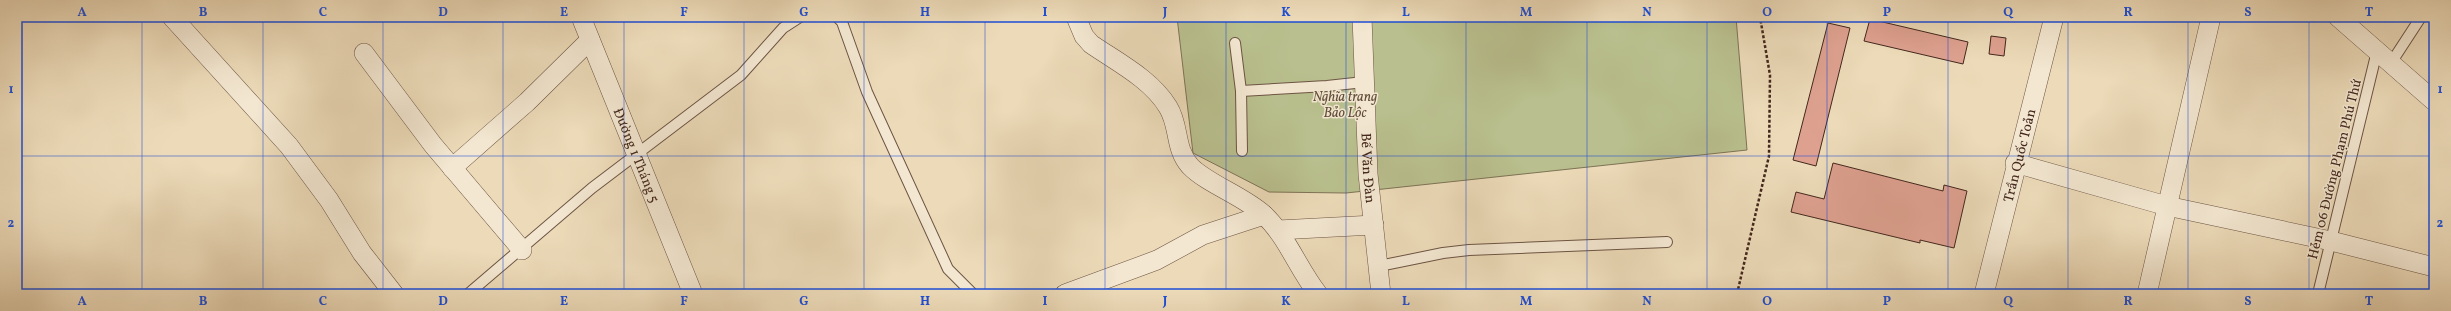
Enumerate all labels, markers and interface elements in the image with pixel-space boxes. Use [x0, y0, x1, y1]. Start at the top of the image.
text: A [77, 4, 87, 22]
text: B [199, 4, 208, 22]
text: C [319, 4, 327, 22]
text: D [438, 4, 448, 22]
text: E [560, 4, 568, 22]
text: F [680, 4, 688, 22]
text: G [799, 4, 809, 22]
text: H [920, 4, 930, 22]
text: I [1043, 4, 1048, 22]
text: J [1162, 4, 1168, 22]
text: K [1281, 4, 1291, 22]
text: L [1402, 4, 1410, 22]
text: M [1520, 4, 1533, 22]
text: N [1642, 4, 1652, 22]
text: O [1762, 4, 1772, 22]
text: P [1883, 4, 1891, 22]
text: Q [2003, 4, 2014, 22]
text: R [2123, 4, 2133, 22]
text: S [2244, 4, 2252, 22]
text: T [2365, 4, 2374, 22]
street label: Hẻm 06 Đường Phạm Phú Thứ [2304, 77, 2367, 262]
text: 1 [8, 81, 14, 99]
text: 1 [2437, 81, 2443, 99]
park label: Nghĩa trang Bảo Lộc [1313, 88, 1377, 123]
street label: Đường 1 Tháng 5 [608, 105, 663, 206]
street label: Trần Quốc Toản [2000, 107, 2041, 205]
street label: Bế Văn Đàn [1355, 132, 1379, 204]
text: 2 [8, 215, 15, 233]
text: 2 [2437, 215, 2444, 233]
text: A [77, 293, 87, 311]
text: B [199, 293, 208, 311]
text: C [319, 293, 327, 311]
text: D [438, 293, 448, 311]
text: E [560, 293, 568, 311]
text: F [680, 293, 688, 311]
text: G [799, 293, 809, 311]
text: H [920, 293, 930, 311]
text: I [1043, 293, 1048, 311]
text: J [1162, 293, 1168, 311]
text: K [1281, 293, 1291, 311]
text: L [1402, 293, 1410, 311]
text: M [1520, 293, 1533, 311]
text: N [1642, 293, 1652, 311]
text: O [1762, 293, 1772, 311]
text: P [1883, 293, 1891, 311]
text: Q [2003, 293, 2014, 311]
text: R [2123, 293, 2133, 311]
text: S [2244, 293, 2252, 311]
text: T [2365, 293, 2374, 311]

